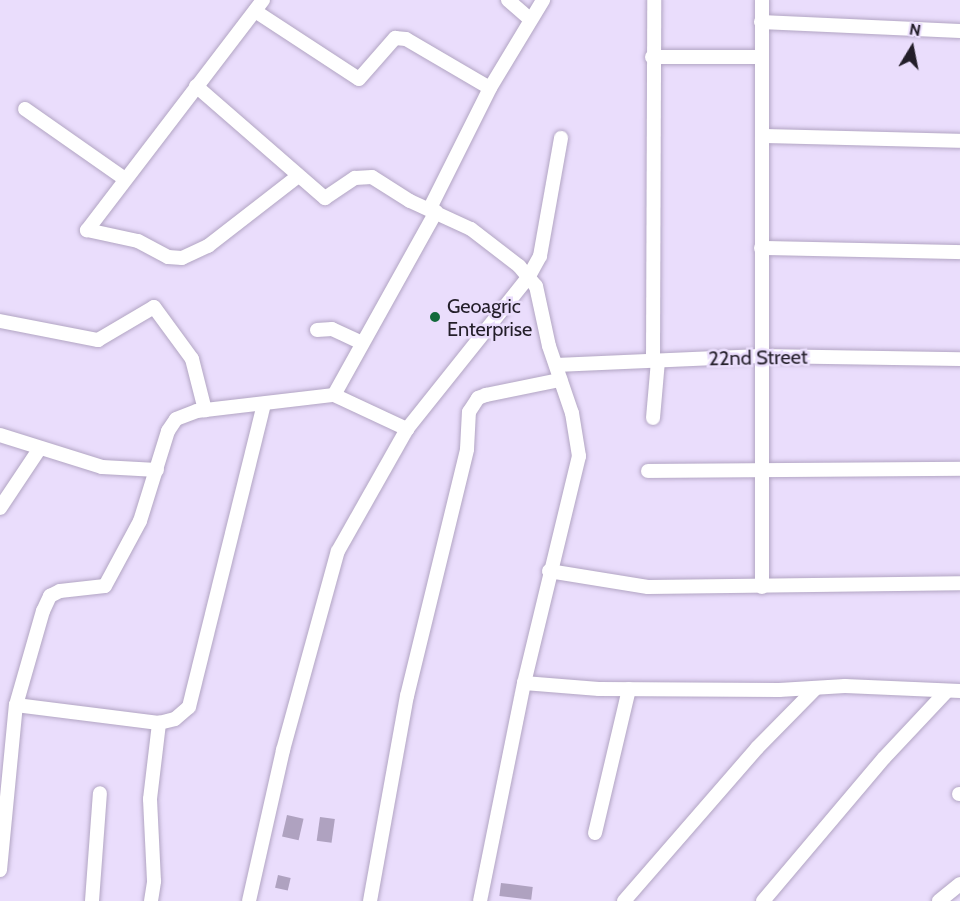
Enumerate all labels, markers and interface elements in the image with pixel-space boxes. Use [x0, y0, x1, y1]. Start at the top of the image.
north arrow [882, 18, 942, 78]
text: N [908, 19, 922, 40]
place label: Geoagric Enterprise [447, 294, 532, 341]
marker: Geoagric Enterprise [428, 310, 442, 324]
street label: 22nd Street [708, 345, 808, 371]

